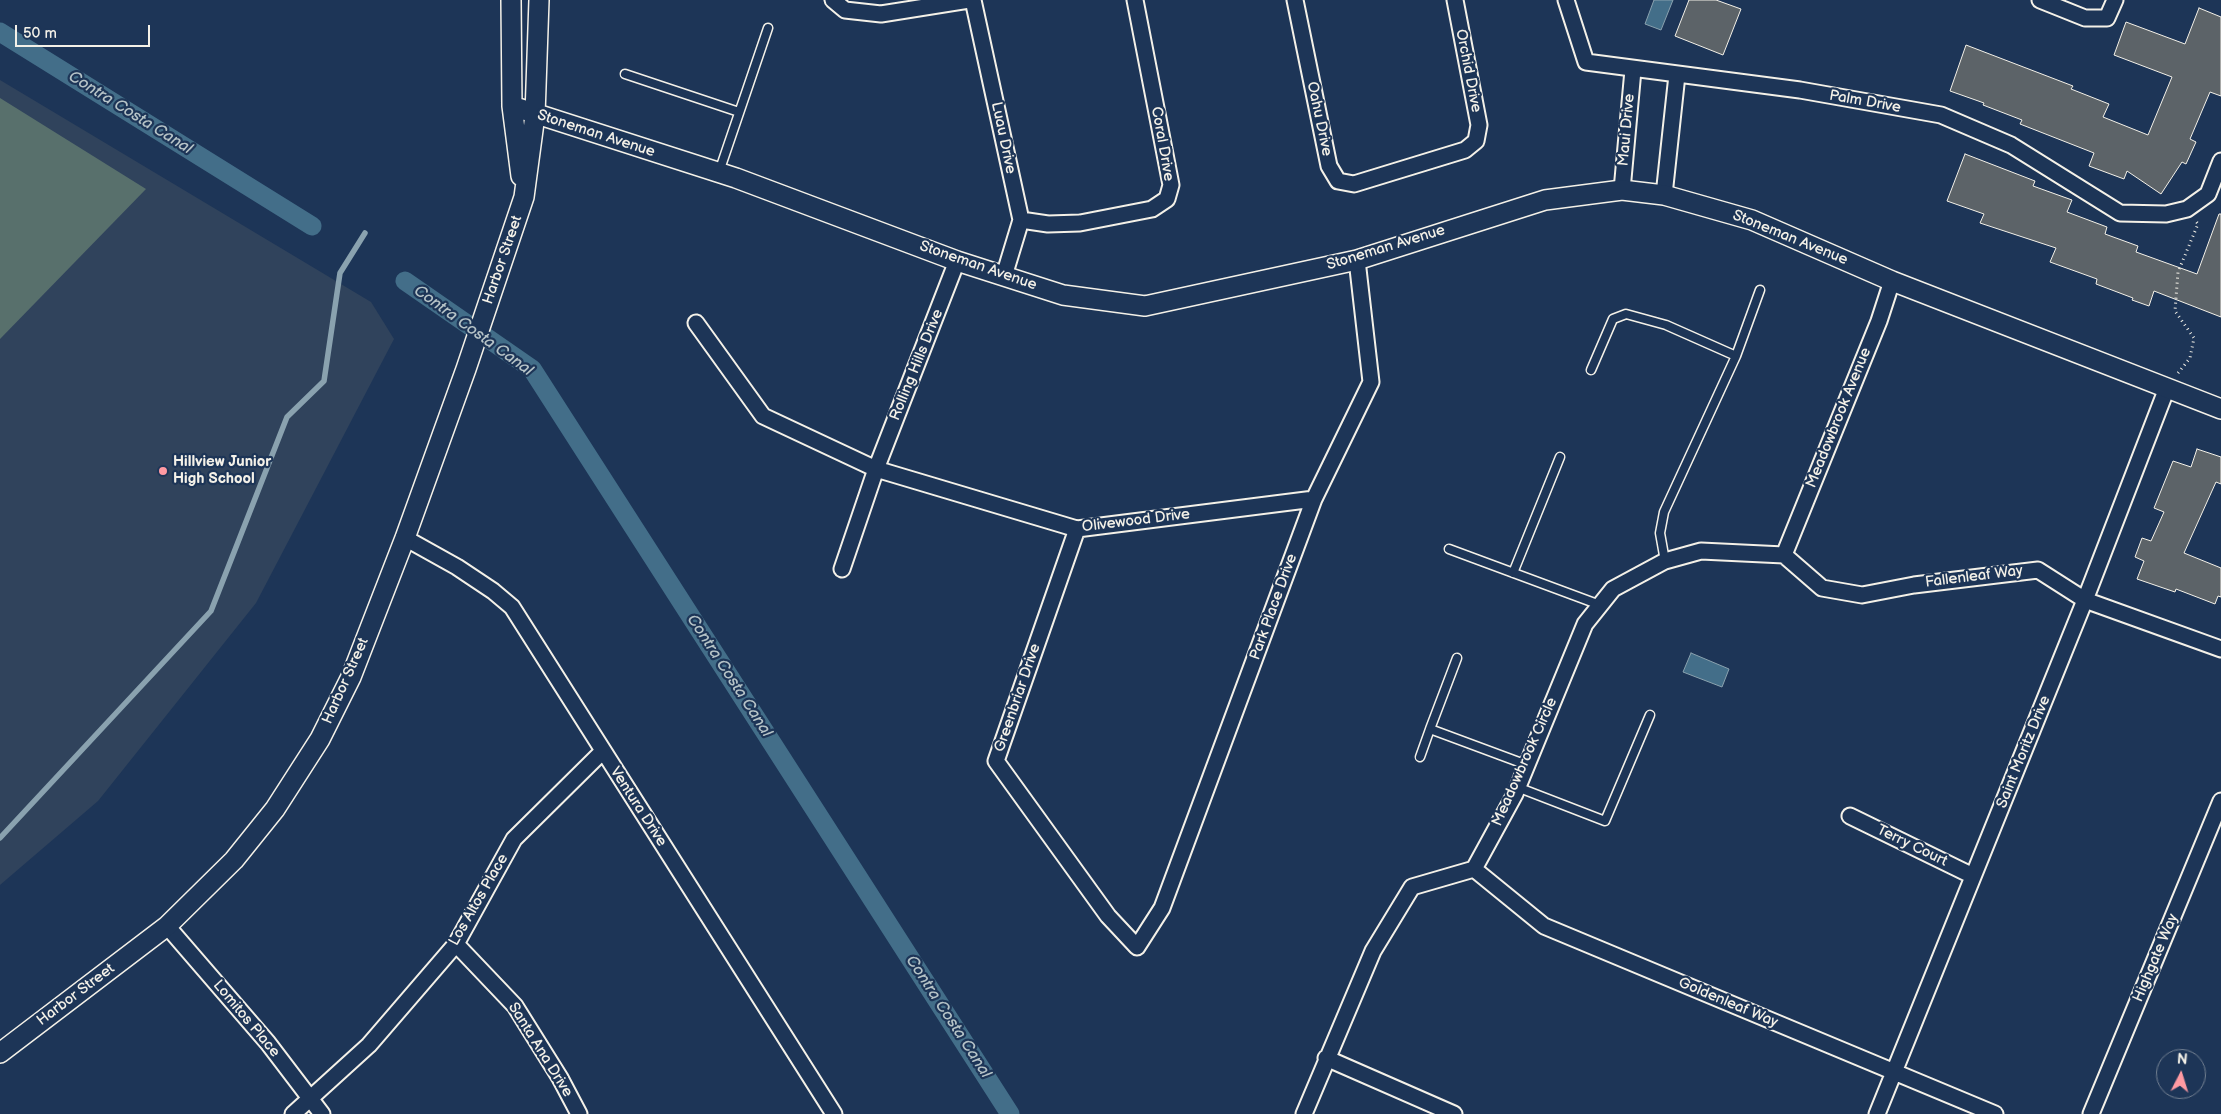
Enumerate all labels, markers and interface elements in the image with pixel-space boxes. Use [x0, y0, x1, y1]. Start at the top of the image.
scale bar [18, 15, 152, 47]
text: 50 m [23, 24, 57, 43]
street label: Orchid Drive [1451, 28, 1485, 114]
water label: Contra Costa Canal [65, 67, 195, 159]
street label: Oahu Drive [1302, 80, 1336, 158]
street label: Palm Drive [1828, 87, 1902, 117]
street label: Maui Drive [1615, 93, 1639, 167]
street label: Luau Drive [987, 100, 1019, 176]
street label: Coral Drive [1147, 105, 1177, 183]
street label: Stoneman Avenue [535, 106, 657, 162]
street label: Stoneman Avenue [1730, 207, 1850, 269]
street label: Harbor Street [479, 213, 527, 307]
street label: Stoneman Avenue [1325, 221, 1447, 275]
street label: Stoneman Avenue [917, 237, 1039, 295]
water label: Contra Costa Canal [410, 281, 536, 381]
street label: Rolling Hills Drive [886, 307, 948, 423]
street label: Meadowbrook Avenue [1803, 345, 1875, 491]
place label: Hillview Junior High School [173, 453, 271, 488]
marker: Hillview Junior High School [157, 465, 169, 477]
street label: Olivewood Drive [1081, 505, 1191, 537]
street label: Park Place Drive [1246, 552, 1302, 662]
street label: Fallenleaf Way [1924, 562, 2024, 592]
water label: Contra Costa Canal [682, 611, 776, 741]
street label: Harbor Street [319, 635, 373, 727]
street label: Greenbriar Drive [991, 641, 1045, 755]
street label: Saint Moritz Drive [1993, 693, 2055, 811]
street label: Meadowbrook Circle [1489, 695, 1561, 829]
street label: Ventura Drive [606, 764, 670, 850]
street label: Terry Court [1874, 821, 1950, 871]
street label: Los Altos Place [445, 851, 513, 949]
street label: Highgate Way [2129, 911, 2183, 1005]
water label: Contra Costa Canal [901, 952, 995, 1082]
street label: Harbor Street [34, 960, 118, 1030]
street label: Goldenleaf Way [1676, 974, 1780, 1032]
street label: Lomitos Place [209, 977, 283, 1061]
street label: Santa Ana Drive [504, 999, 576, 1101]
north arrow [2156, 1049, 2206, 1099]
text: N [2176, 1051, 2188, 1068]

